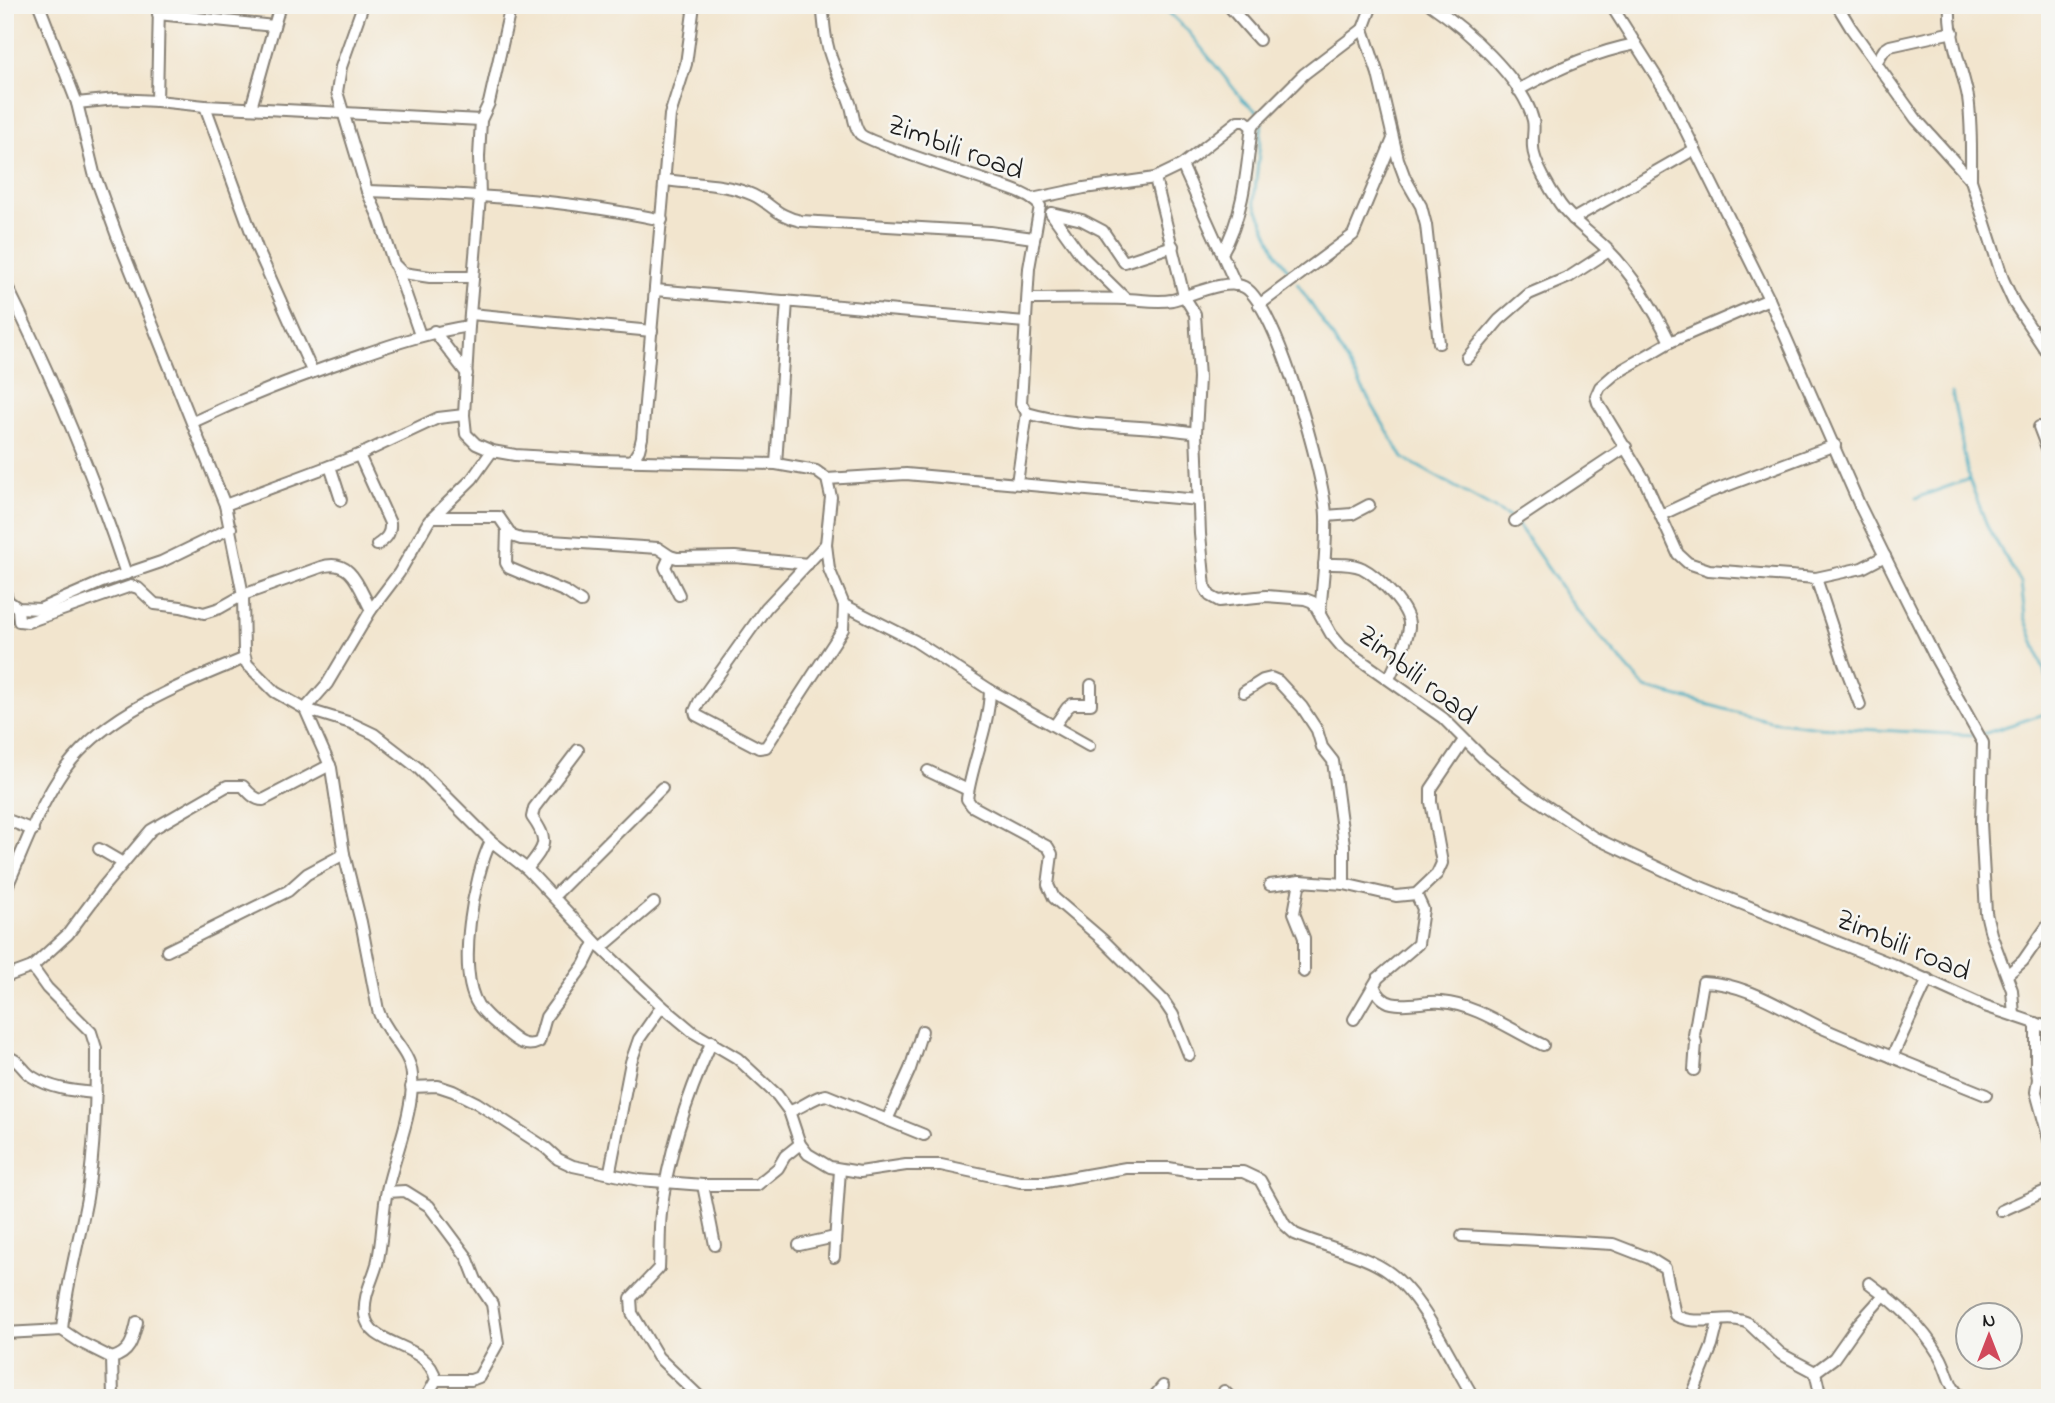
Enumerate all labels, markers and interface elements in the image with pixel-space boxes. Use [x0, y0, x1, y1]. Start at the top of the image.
street label: Zimbili road [880, 104, 1030, 194]
street label: Zimbili road [1346, 615, 1486, 738]
street label: Zimbili road [1828, 899, 1977, 995]
north arrow [1954, 1302, 2024, 1372]
text: N [1983, 1308, 1996, 1335]

